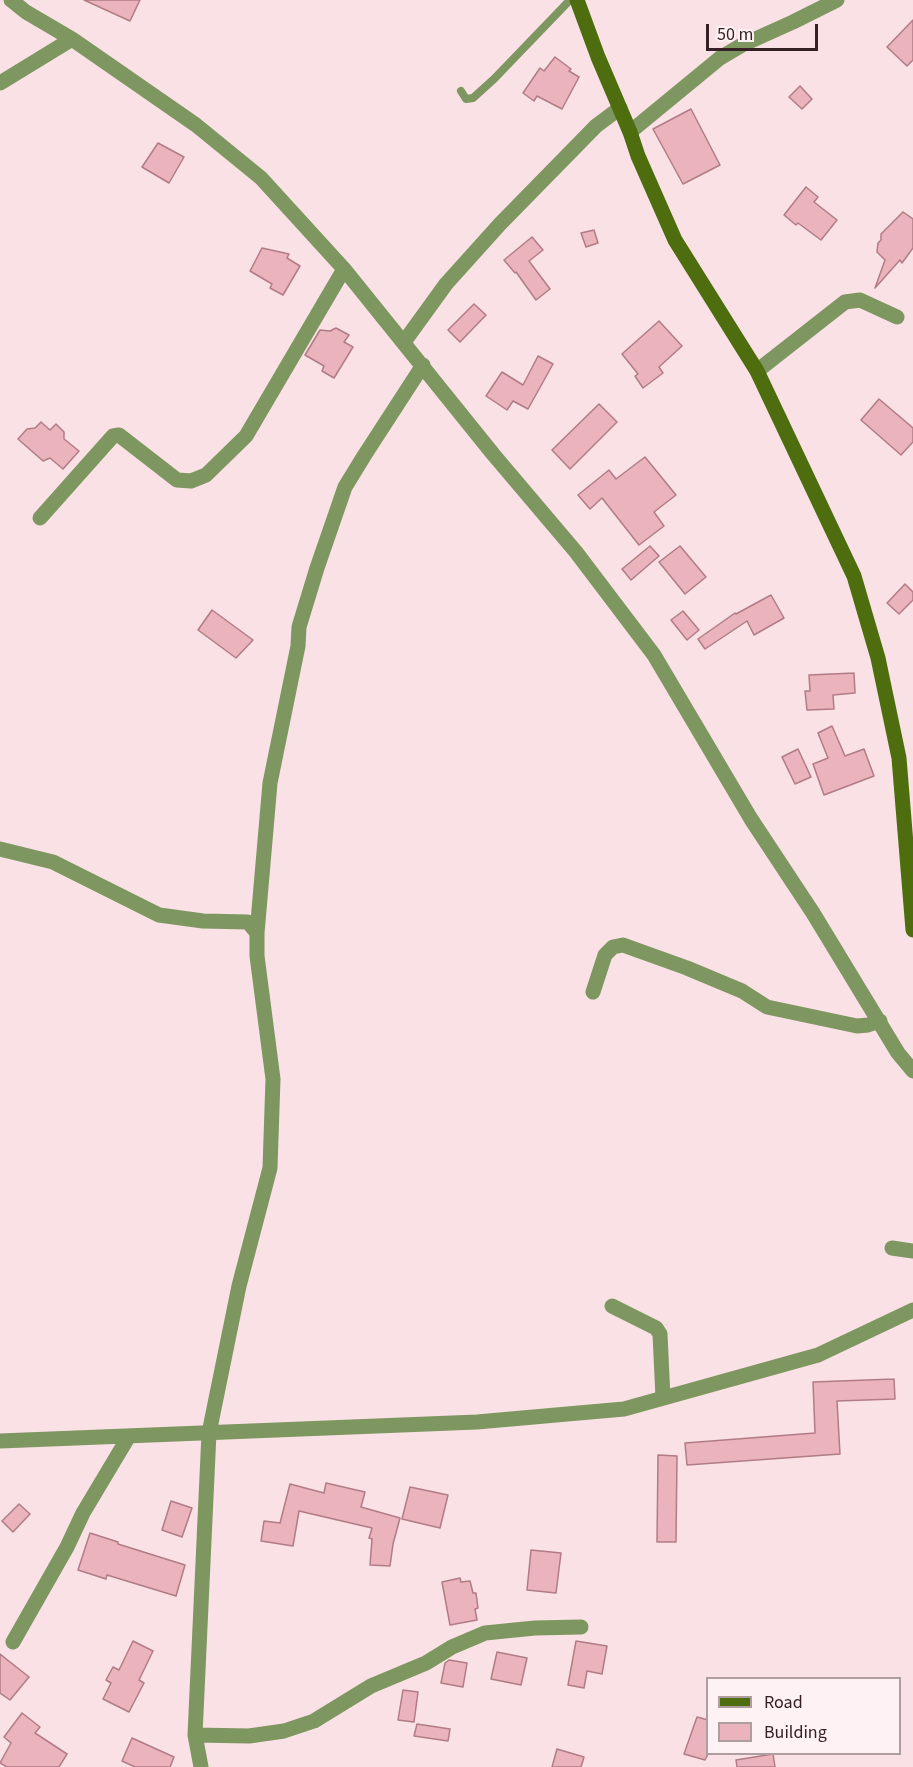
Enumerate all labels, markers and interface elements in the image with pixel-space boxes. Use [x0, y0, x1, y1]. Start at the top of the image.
scale bar [709, 12, 822, 50]
text: 50 m [717, 22, 753, 47]
legend [706, 1677, 901, 1755]
text: Road [764, 1690, 803, 1715]
text: Building [764, 1720, 827, 1745]

